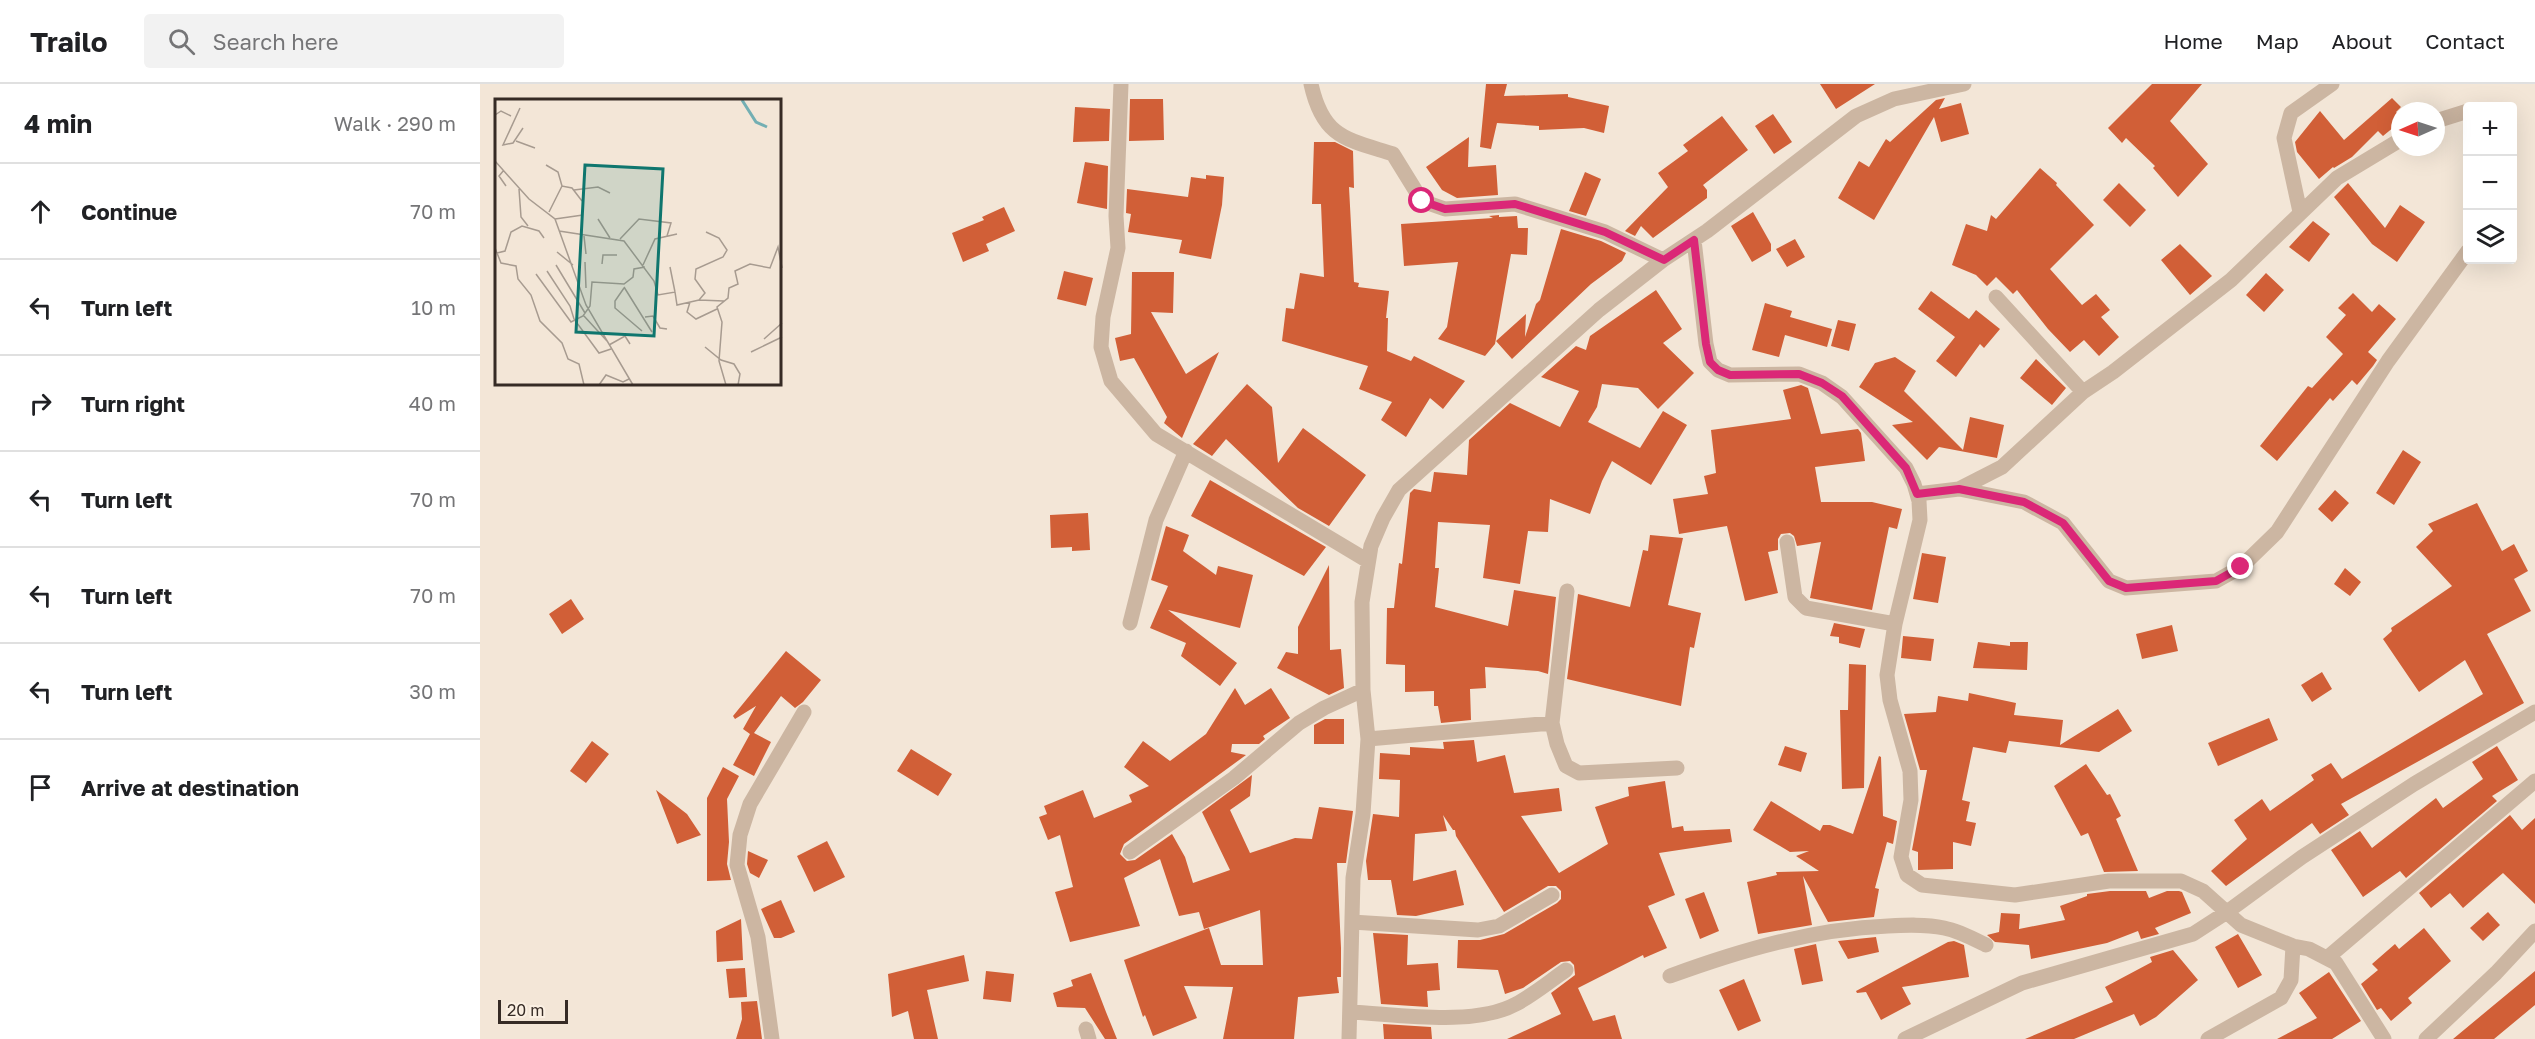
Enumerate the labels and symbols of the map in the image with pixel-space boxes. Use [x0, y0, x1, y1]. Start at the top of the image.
inset map [495, 99, 782, 386]
north arrow [2391, 102, 2445, 156]
route start [1408, 187, 1434, 213]
route end [2227, 553, 2253, 579]
scale bar [498, 997, 568, 1024]

